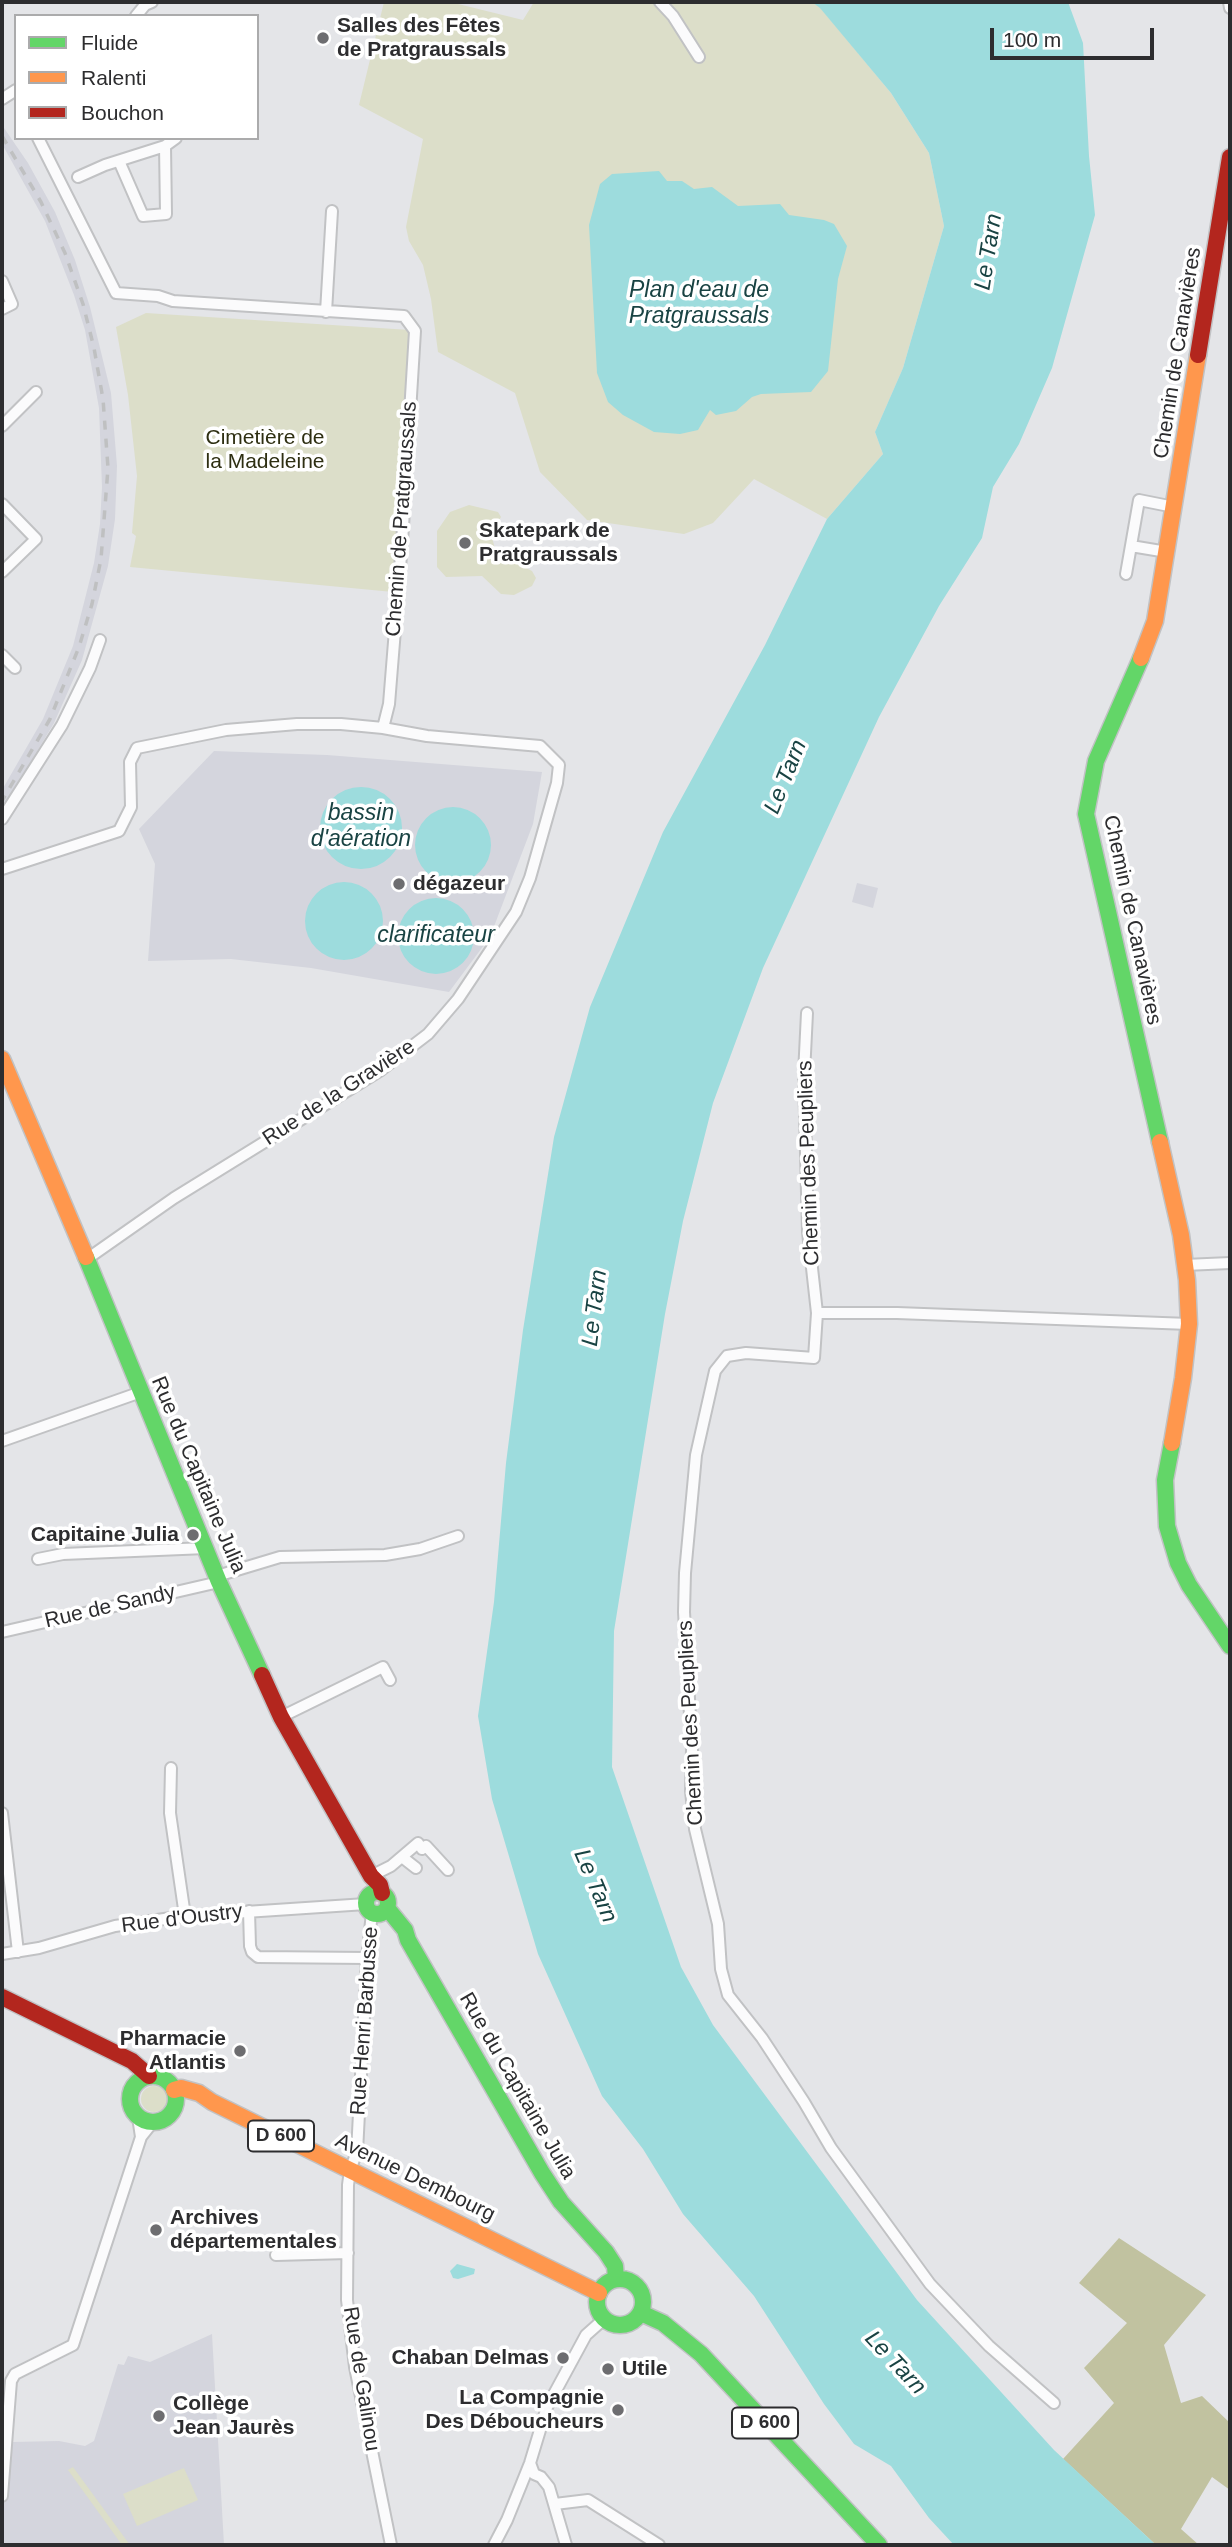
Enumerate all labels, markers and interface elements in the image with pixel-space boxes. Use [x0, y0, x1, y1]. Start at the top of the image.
place label: Salles des Fêtes de Pratgraussals [337, 13, 506, 63]
legend [14, 14, 259, 140]
scale bar [994, 14, 1158, 58]
text: 100 m [1003, 28, 1061, 51]
marker: Salles des Fêtes de Pratgraussals [315, 30, 331, 46]
text: Fluide [81, 31, 138, 54]
text: Ralenti [81, 66, 146, 89]
text: Bouchon [81, 101, 164, 124]
water label: Le Tarn [969, 212, 1009, 292]
street label: Chemin de Canavières [1149, 246, 1207, 460]
water label: Plan d'eau de Pratgraussals [629, 277, 769, 331]
street label: Chemin de Pratgraussals [381, 401, 423, 637]
park label: Cimetière de la Madeleine [205, 425, 325, 475]
place label: Skatepark de Pratgraussals [479, 518, 618, 568]
marker: Skatepark de Pratgraussals [457, 535, 473, 551]
water label: Le Tarn [759, 736, 813, 818]
water label: bassin d'aération [311, 800, 411, 854]
street label: Chemin de Canavières [1097, 813, 1167, 1027]
place label: dégazeur [413, 871, 505, 897]
marker: dégazeur [391, 876, 407, 892]
water label: clarificateur [377, 922, 495, 950]
street label: Rue de la Gravière [258, 1034, 420, 1152]
street label: Chemin des Peupliers [793, 1060, 825, 1266]
water label: Le Tarn [577, 1268, 613, 1348]
street label: Rue du Capitaine Julia [145, 1373, 251, 1577]
place label: Capitaine Julia [31, 1522, 179, 1548]
marker: Capitaine Julia [185, 1527, 201, 1543]
street label: Rue de Sandy [42, 1580, 178, 1634]
street label: Chemin des Peupliers [673, 1620, 709, 1826]
water label: Le Tarn [567, 1845, 623, 1927]
street label: Rue d'Oustry [120, 1899, 244, 1939]
street label: Rue Henri Barbusse [346, 1926, 384, 2116]
street label: Rue du Capitaine Julia [453, 1988, 581, 2184]
place label: Pharmacie Atlantis [120, 2026, 226, 2076]
marker: Pharmacie Atlantis [232, 2043, 248, 2059]
road number: D 600 [248, 2120, 314, 2152]
street label: Avenue Dembourg [331, 2128, 499, 2228]
place label: Archives départementales [170, 2205, 337, 2255]
marker: Archives départementales [148, 2222, 164, 2238]
street label: Rue de Galinou [337, 2305, 385, 2453]
water label: Le Tarn [859, 2325, 931, 2401]
place label: Chaban Delmas [391, 2345, 549, 2371]
marker: Chaban Delmas [555, 2350, 571, 2366]
place label: Utile [622, 2356, 668, 2382]
marker: Utile [600, 2361, 616, 2377]
place label: La Compagnie Des Déboucheurs [425, 2385, 604, 2435]
place label: Collège Jean Jaurès [173, 2391, 294, 2441]
marker: La Compagnie Des Déboucheurs [610, 2402, 626, 2418]
marker: Collège Jean Jaurès [151, 2408, 167, 2424]
road number: D 600 [732, 2408, 798, 2438]

